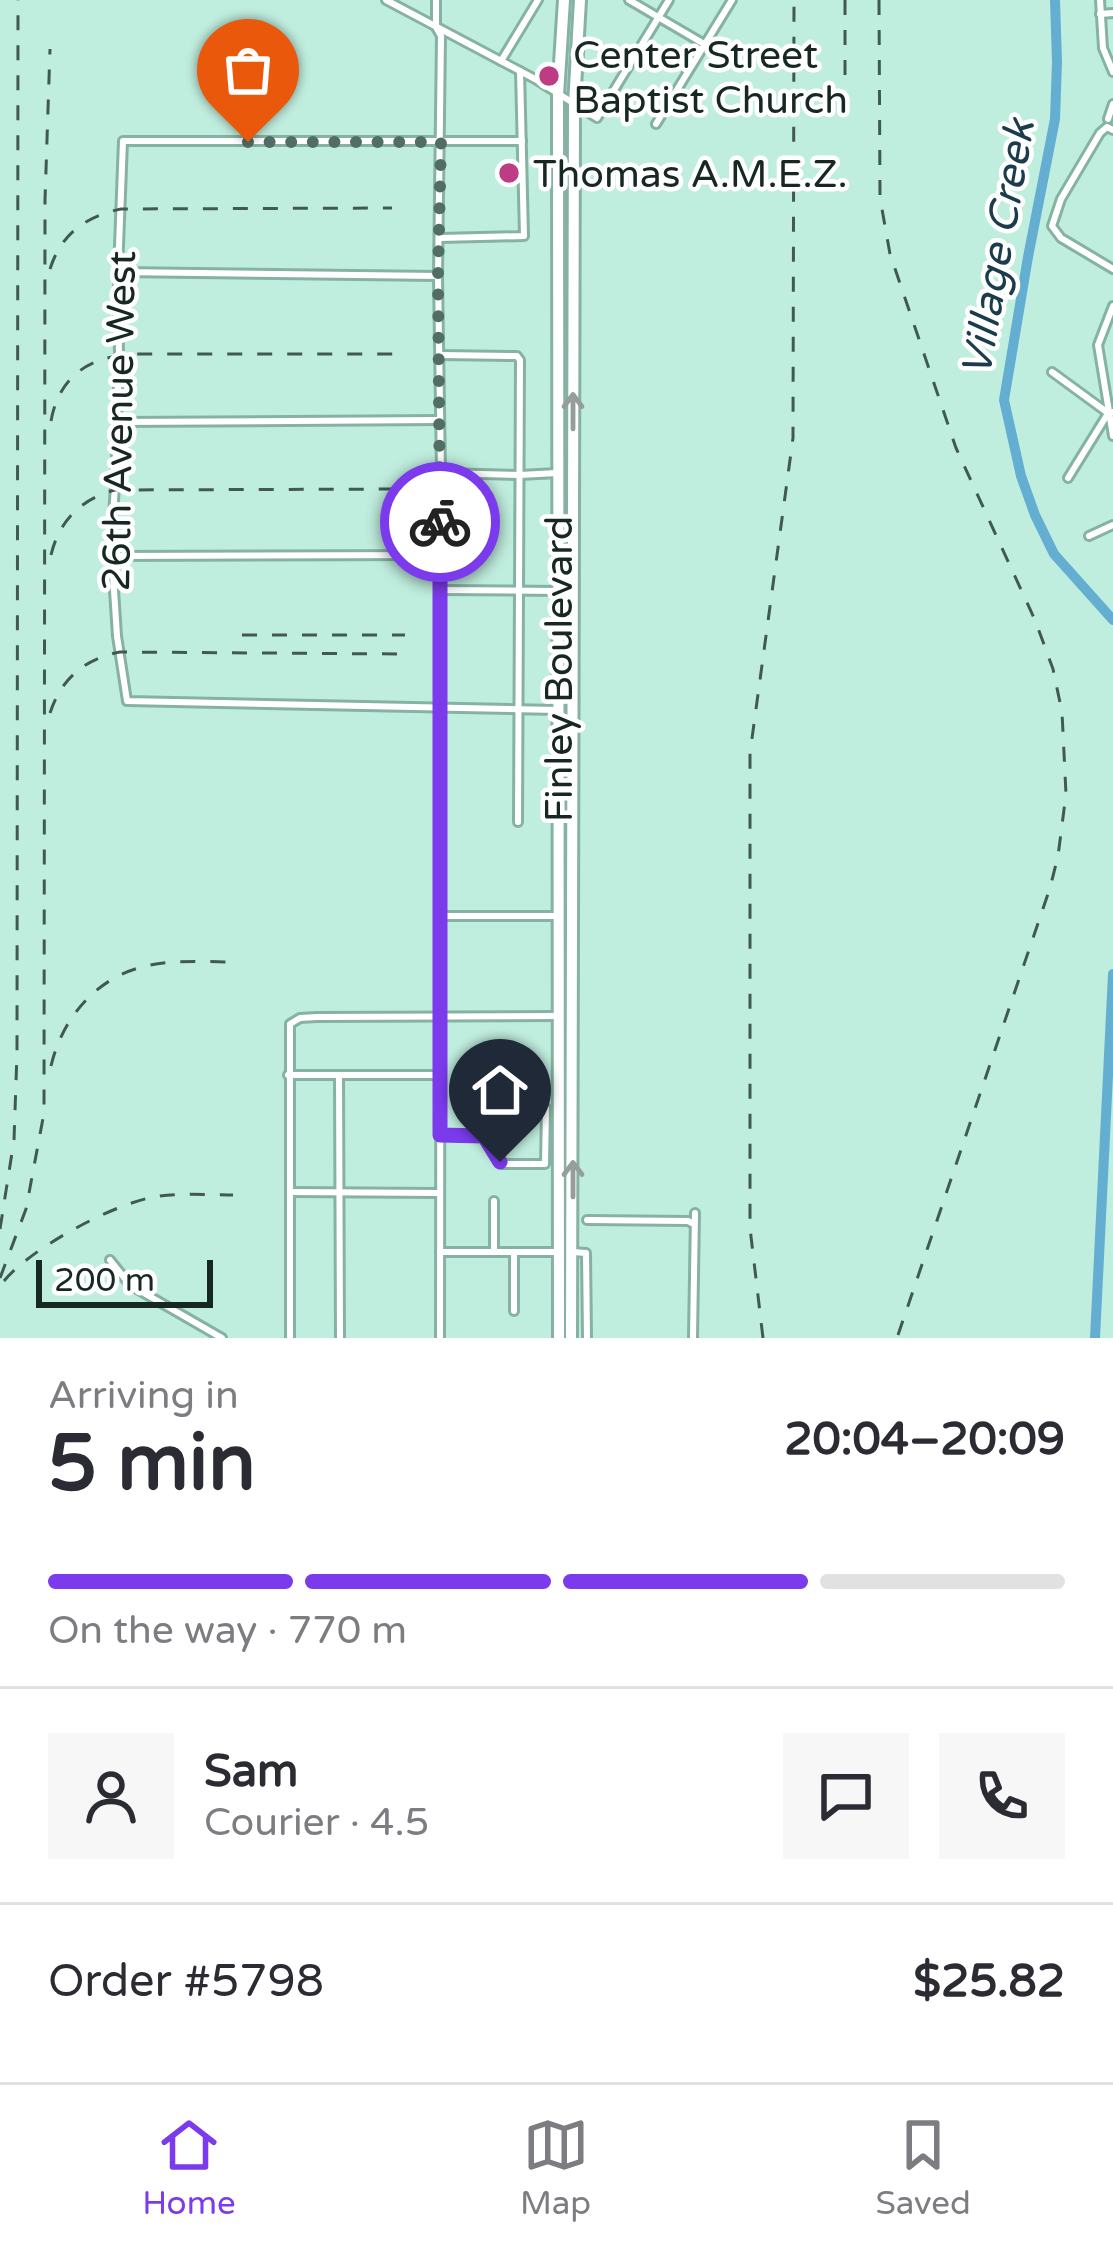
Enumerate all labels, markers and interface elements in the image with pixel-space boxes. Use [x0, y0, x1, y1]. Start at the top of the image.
pin [197, 19, 299, 142]
place label: Center Street Baptist Church [573, 32, 848, 124]
icon: bag [215, 37, 281, 103]
marker: Center Street Baptist Church [536, 63, 562, 89]
water label: Village Creek [951, 113, 1047, 381]
place label: Thomas A.M.E.Z. [533, 151, 848, 198]
marker: Thomas A.M.E.Z. [496, 160, 522, 186]
street label: 26th Avenue West [93, 250, 146, 592]
one-way arrow [562, 392, 585, 431]
courier [380, 462, 500, 582]
icon: bike [407, 489, 473, 555]
street label: Finley Boulevard [536, 516, 583, 822]
pin [449, 1039, 551, 1162]
icon: home [467, 1057, 533, 1123]
one-way arrow [562, 1160, 584, 1199]
scale bar [36, 1254, 213, 1307]
text: 200 m [54, 1261, 155, 1300]
text: Arriving in [48, 1372, 239, 1419]
text: 20:04–20:09 [784, 1413, 1065, 1467]
text: 5 min [48, 1417, 256, 1511]
text: On the way · 770 m [48, 1607, 407, 1654]
button: person [48, 1733, 174, 1859]
button: chat [783, 1733, 909, 1859]
button: phone [939, 1733, 1065, 1859]
text: Sam [204, 1745, 298, 1799]
text: Courier · 4.5 [204, 1799, 429, 1846]
text: Order #5798 [48, 1955, 324, 2009]
text: $25.82 [913, 1955, 1065, 2009]
tab: Home [142, 2112, 236, 2223]
tab: Map [520, 2112, 591, 2223]
tab: Saved [875, 2112, 971, 2223]

